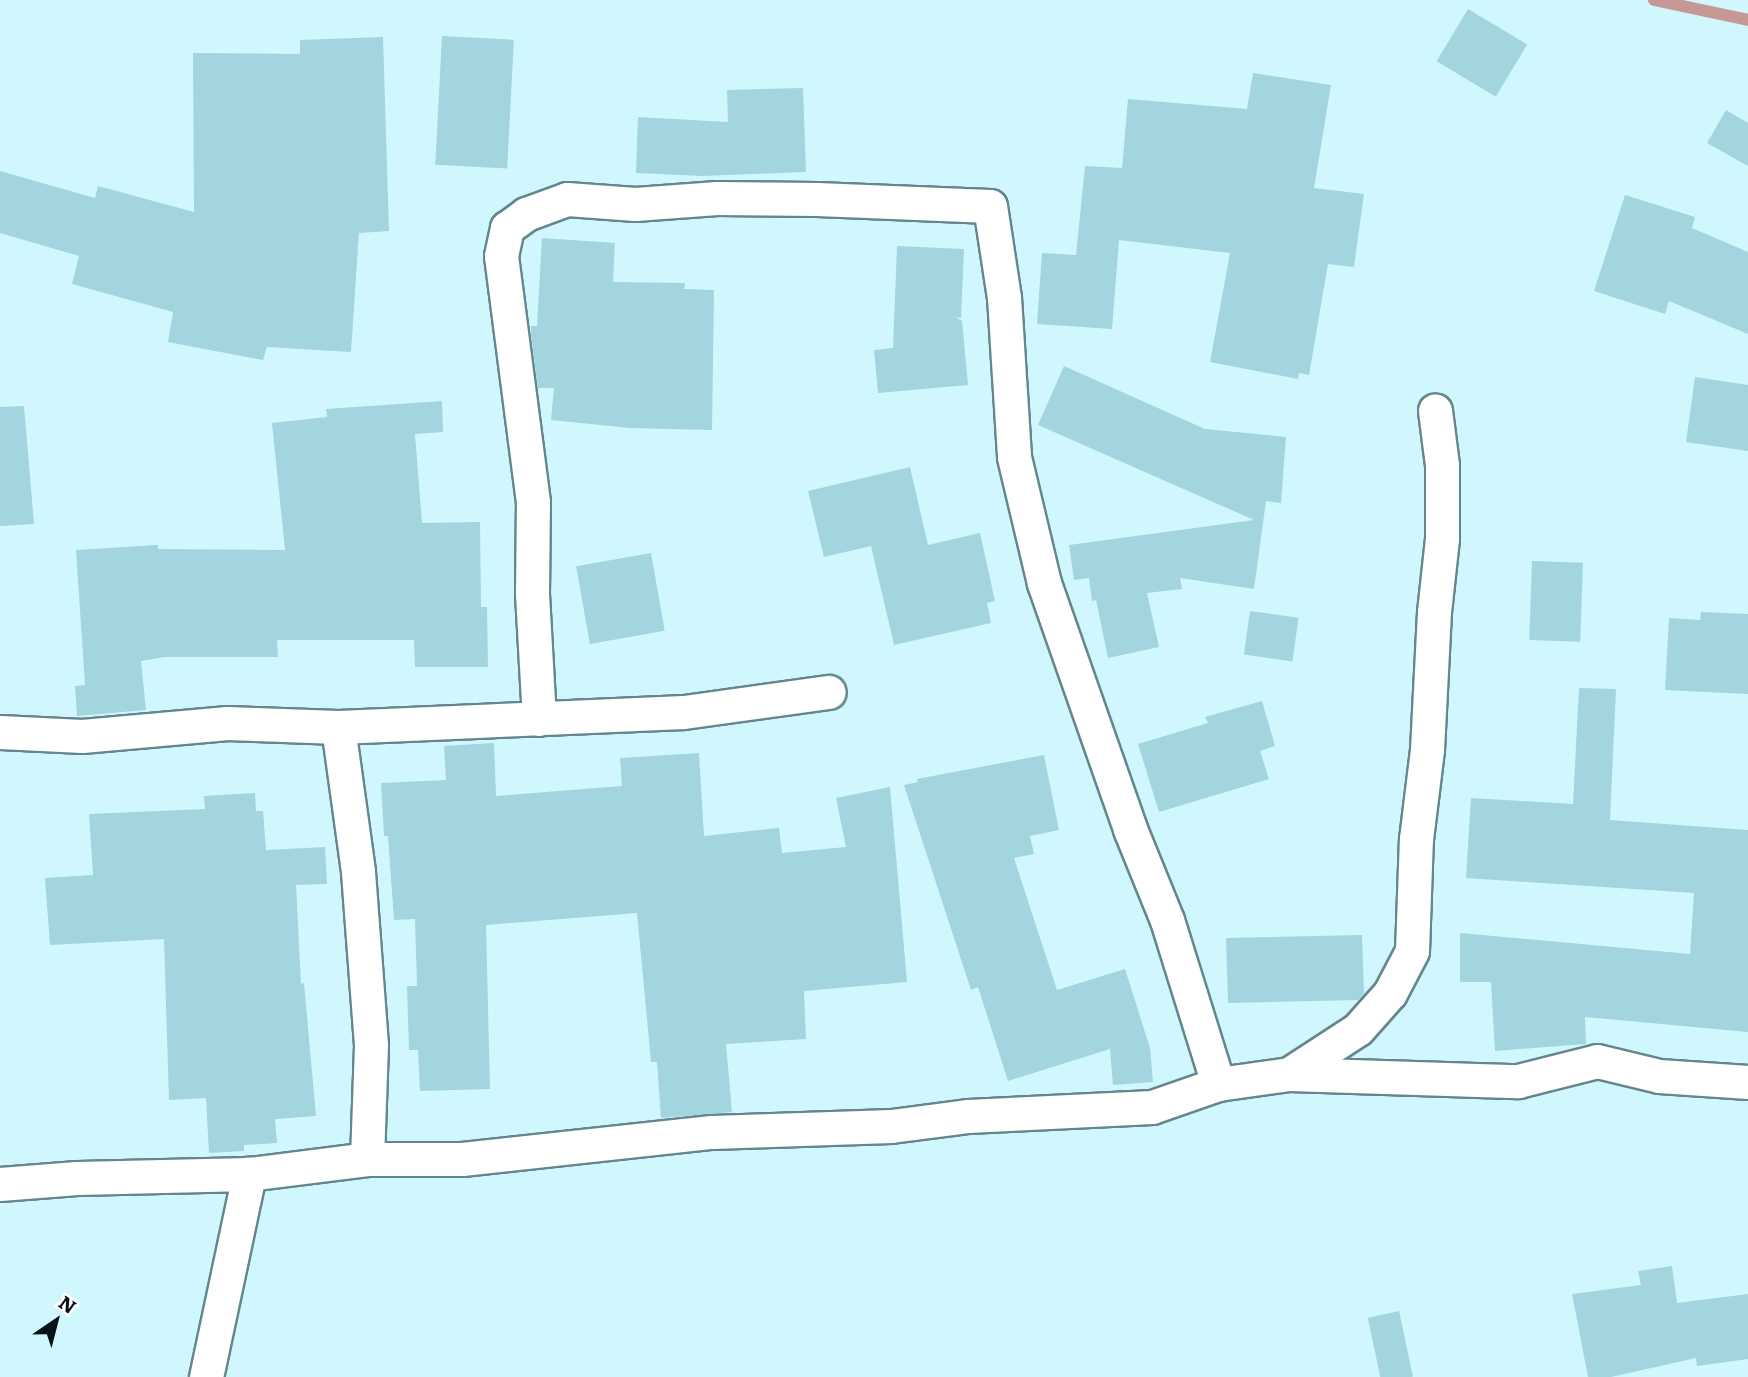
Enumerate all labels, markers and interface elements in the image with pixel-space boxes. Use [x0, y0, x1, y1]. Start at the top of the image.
north arrow [21, 1286, 91, 1356]
text: N [53, 1288, 83, 1320]

